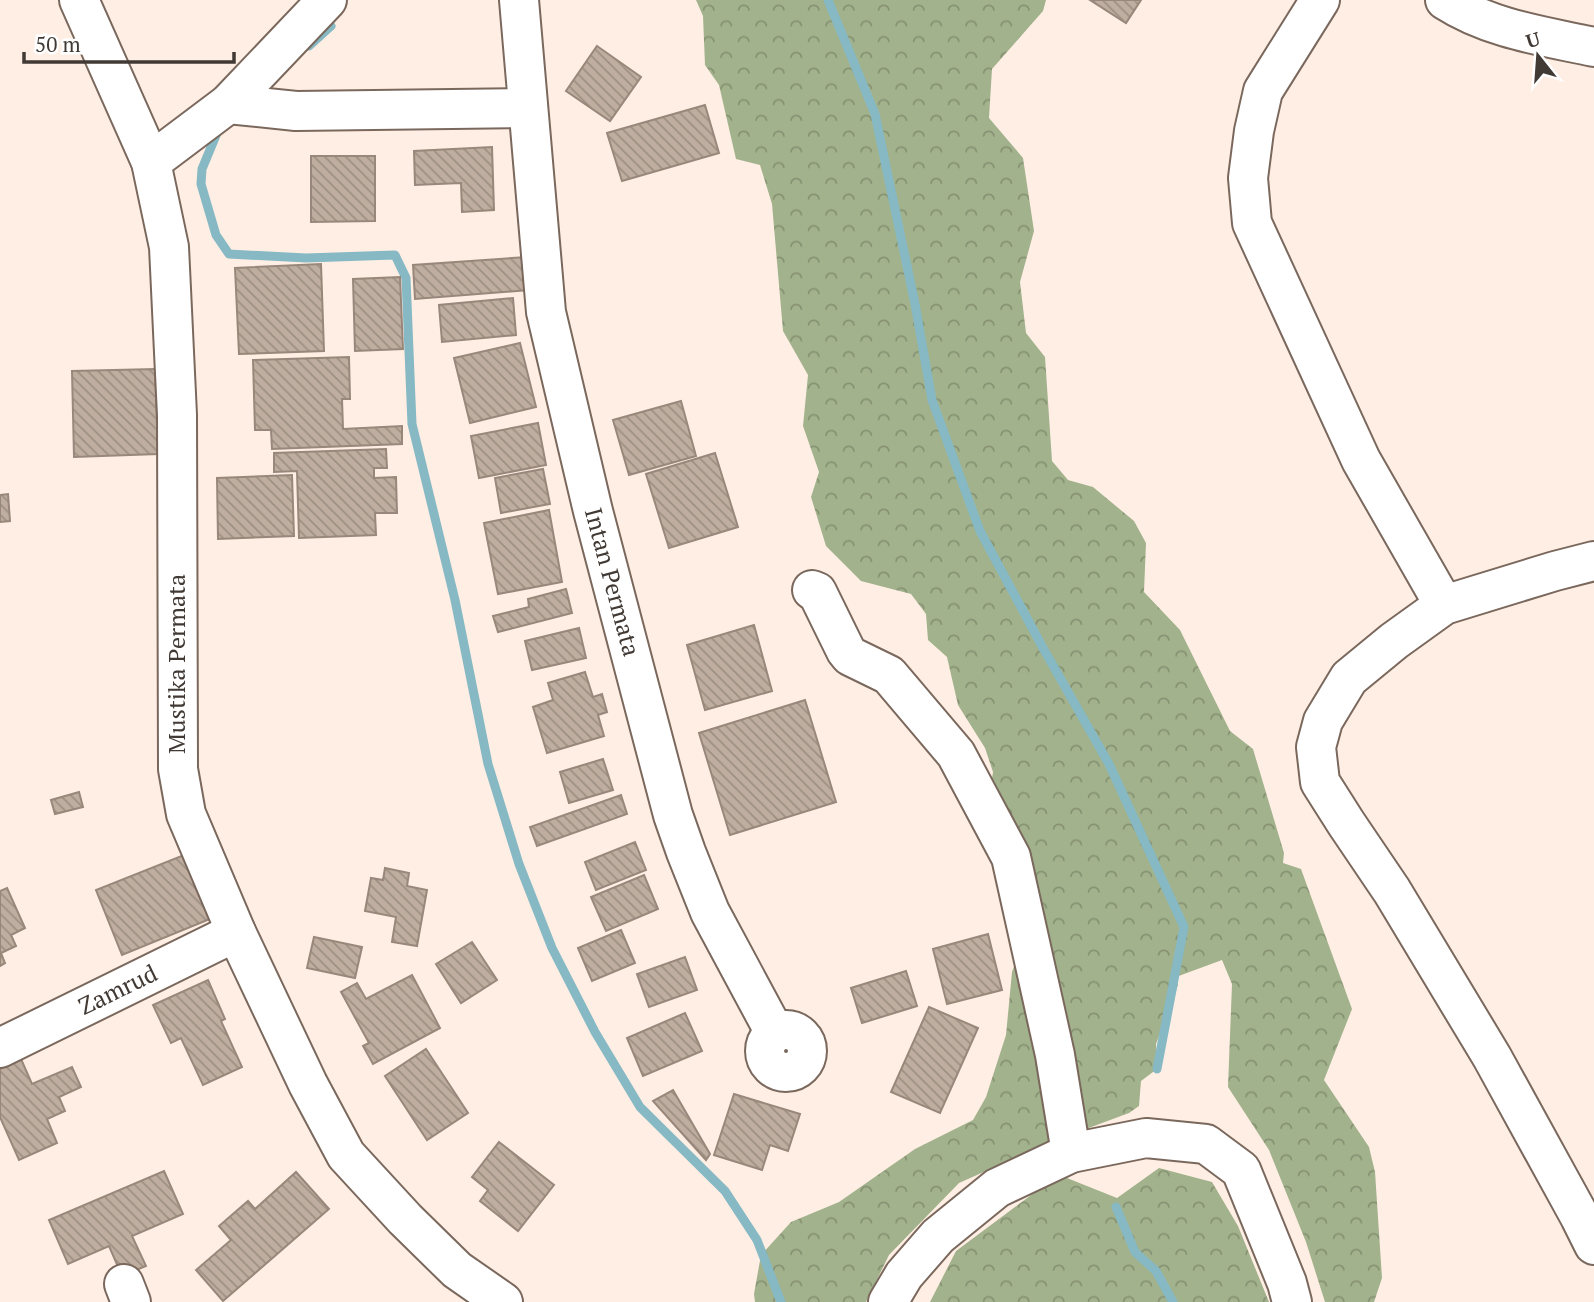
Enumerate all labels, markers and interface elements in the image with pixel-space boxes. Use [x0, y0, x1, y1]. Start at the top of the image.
scale bar [24, 21, 234, 65]
north arrow [1503, 21, 1573, 91]
text: U [1523, 25, 1543, 53]
text: 50 m [35, 30, 81, 58]
street label: Intan Permata [578, 504, 648, 660]
street label: Mustika Permata [160, 574, 192, 754]
street label: Zamrud [73, 956, 162, 1022]

